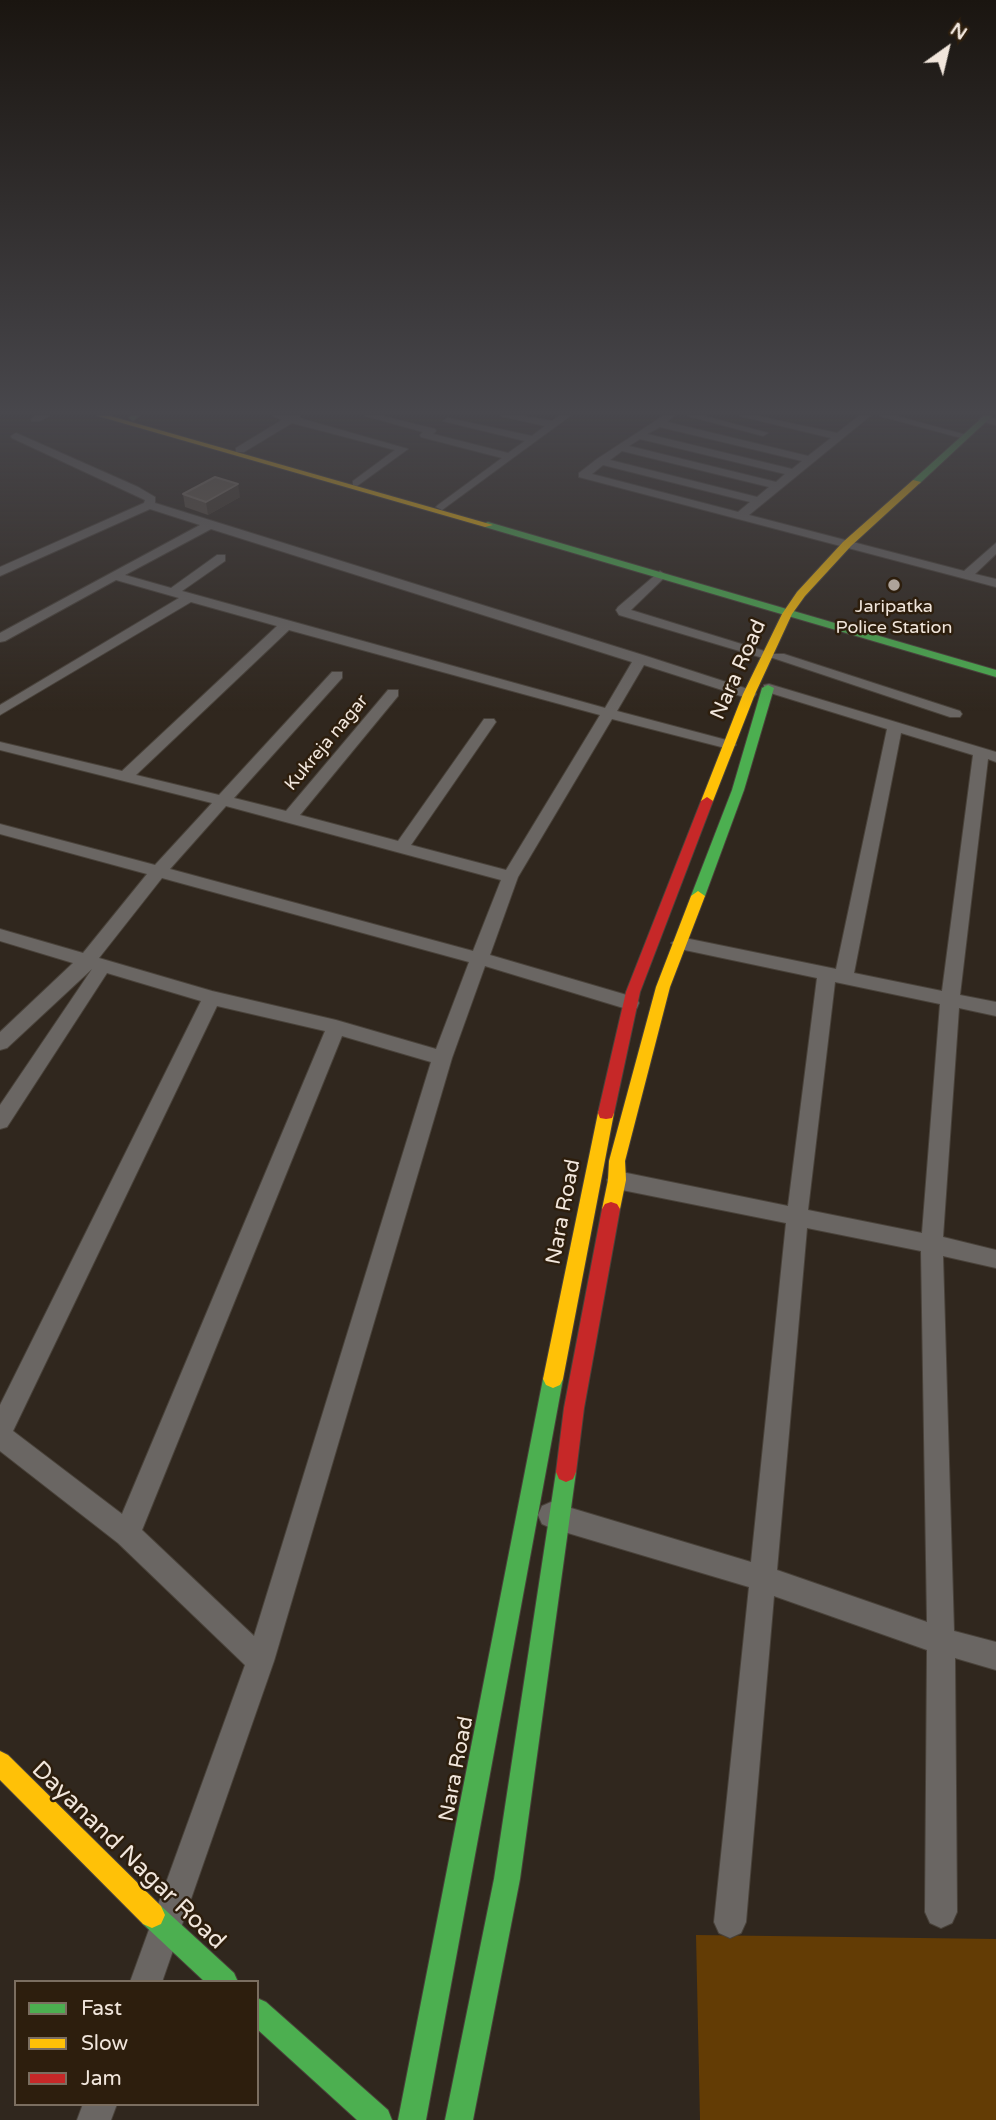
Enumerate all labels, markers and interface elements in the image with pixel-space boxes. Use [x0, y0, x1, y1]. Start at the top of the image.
north arrow [912, 14, 982, 84]
text: N [946, 18, 971, 45]
marker: Jaripatka Police Station [886, 577, 902, 593]
place label: Jaripatka Police Station [836, 596, 952, 638]
street label: Nara Road [706, 616, 772, 724]
street label: Kukreja nagar [281, 691, 373, 795]
street label: Nara Road [541, 1157, 587, 1267]
street label: Nara Road [434, 1714, 480, 1824]
street label: Dayanand Nagar Road [25, 1756, 231, 1956]
legend [14, 1980, 259, 2106]
text: Fast [81, 1996, 122, 2021]
text: Slow [81, 2031, 128, 2056]
text: Jam [81, 2066, 122, 2091]

